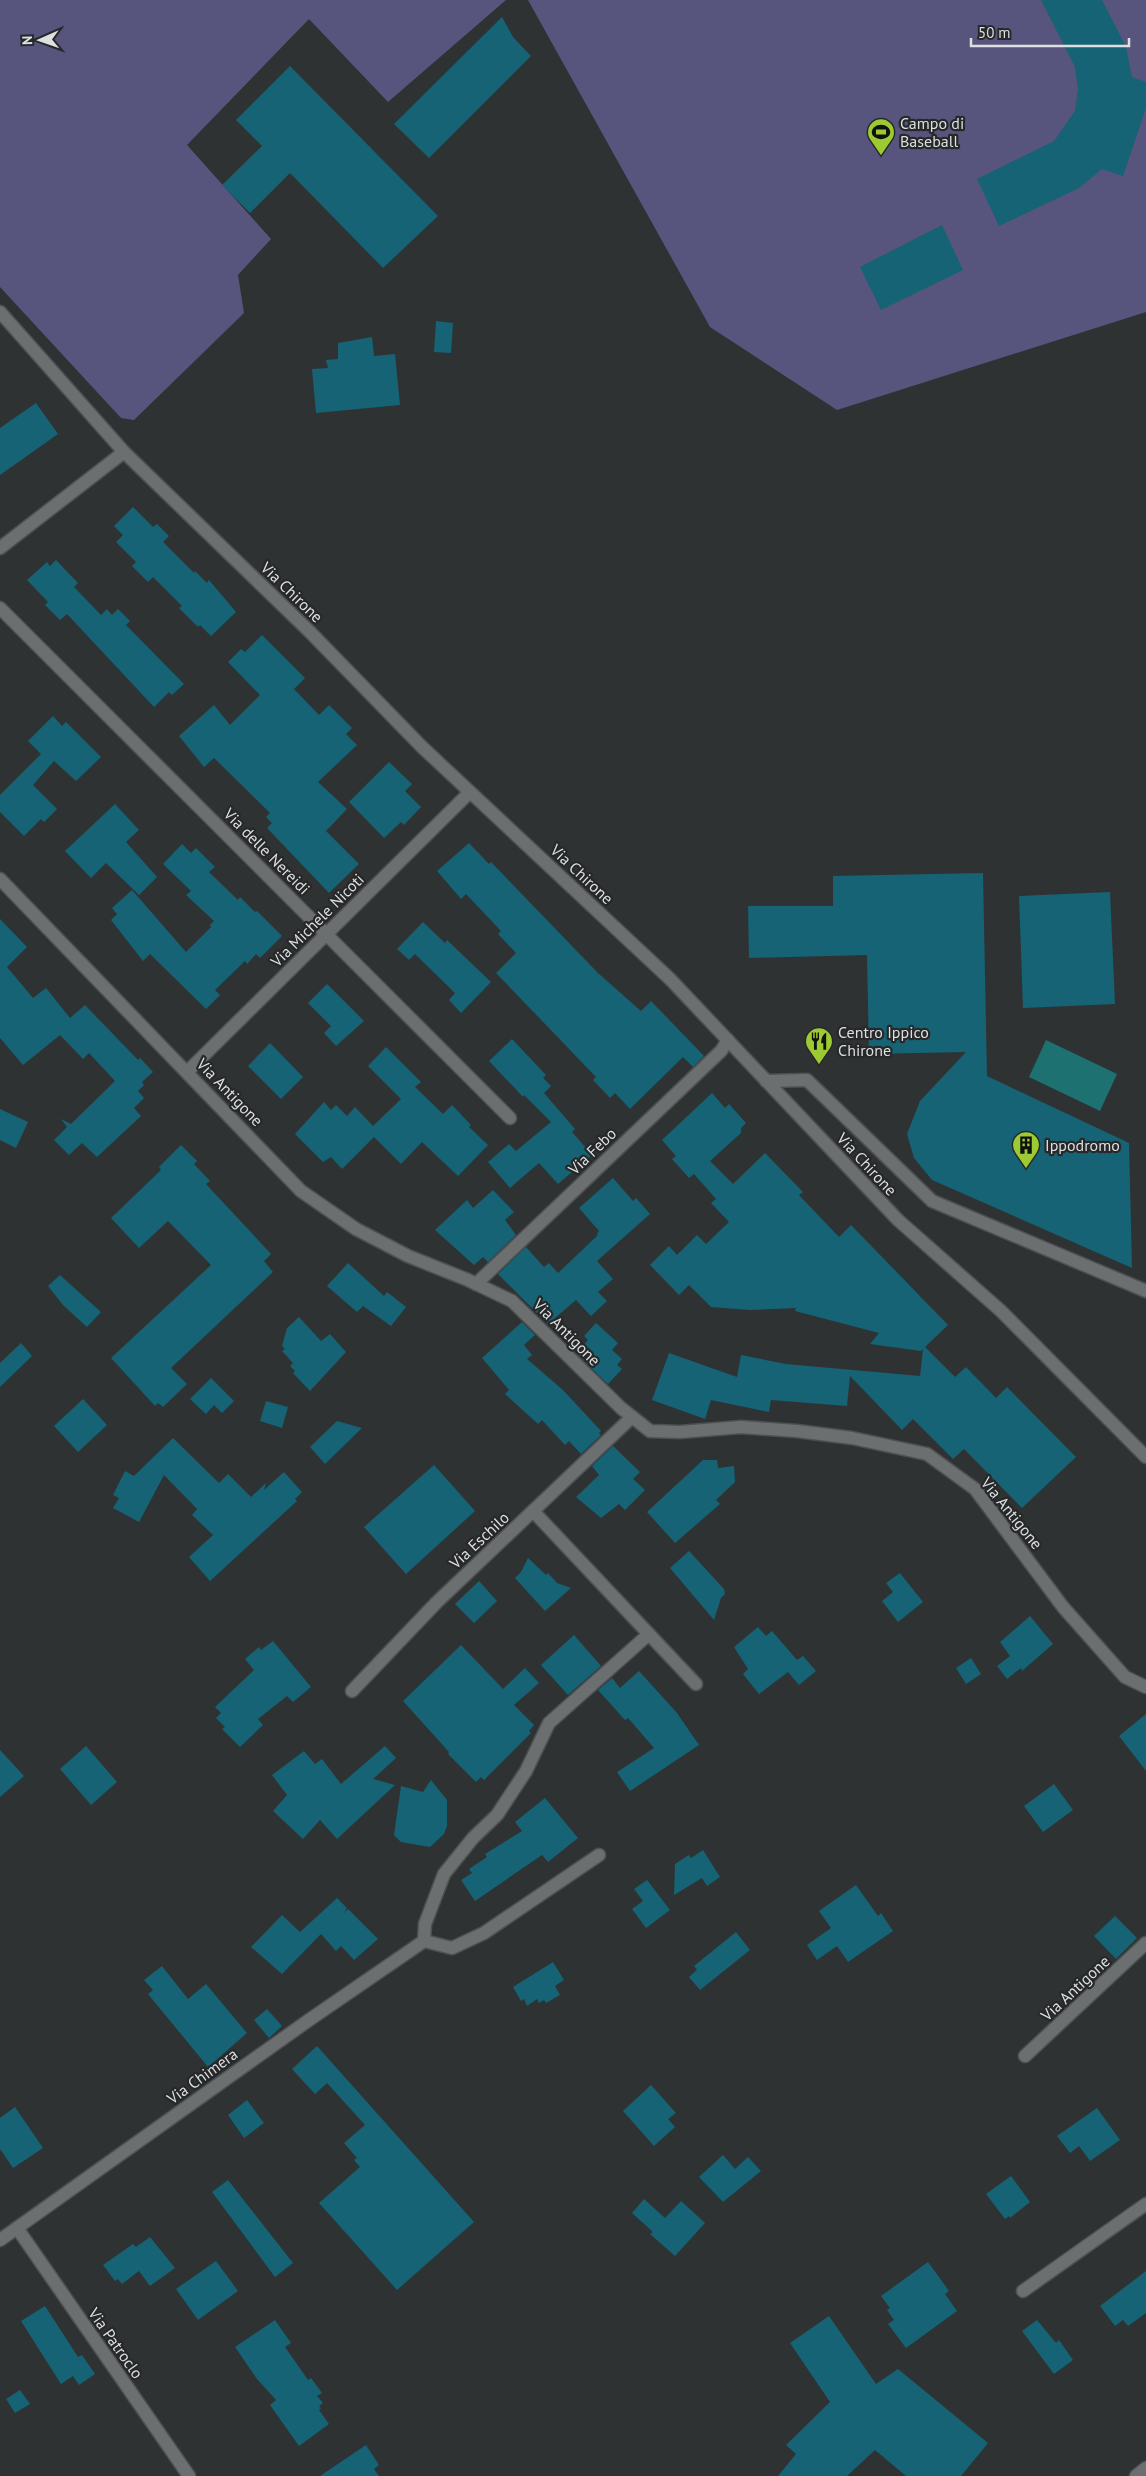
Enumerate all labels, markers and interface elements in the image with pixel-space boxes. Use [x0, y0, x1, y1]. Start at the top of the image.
north arrow [15, 15, 65, 65]
scale bar [971, 15, 1128, 47]
text: 50 m [978, 23, 1011, 42]
text: N [18, 36, 36, 45]
place label: Campo di Baseball [900, 113, 964, 151]
sports icon: Campo di Baseball [866, 117, 896, 156]
street label: Via Chirone [256, 557, 327, 627]
street label: Via delle Nereidi [219, 803, 314, 898]
street label: Via Chirone [546, 839, 618, 908]
street label: Via Michele Nicoti [265, 869, 368, 972]
place label: Centro Ippico Chirone [838, 1022, 929, 1060]
restaurant icon: Centro Ippico Chirone [804, 1026, 834, 1065]
street label: Via Antigone [192, 1053, 267, 1130]
street label: Via Febo [563, 1123, 620, 1179]
street label: Via Chirone [832, 1128, 901, 1200]
building icon: Ippodromo [1011, 1130, 1041, 1169]
place label: Ippodromo [1045, 1135, 1120, 1155]
street label: Via Antigone [528, 1293, 605, 1370]
street label: Via Antigone [976, 1472, 1047, 1553]
street label: Via Eschilo [444, 1507, 513, 1573]
street label: Via Antigone [1036, 1951, 1114, 2026]
street label: Via Chimera [162, 2044, 241, 2109]
street label: Via Patroclo [84, 2303, 148, 2382]

